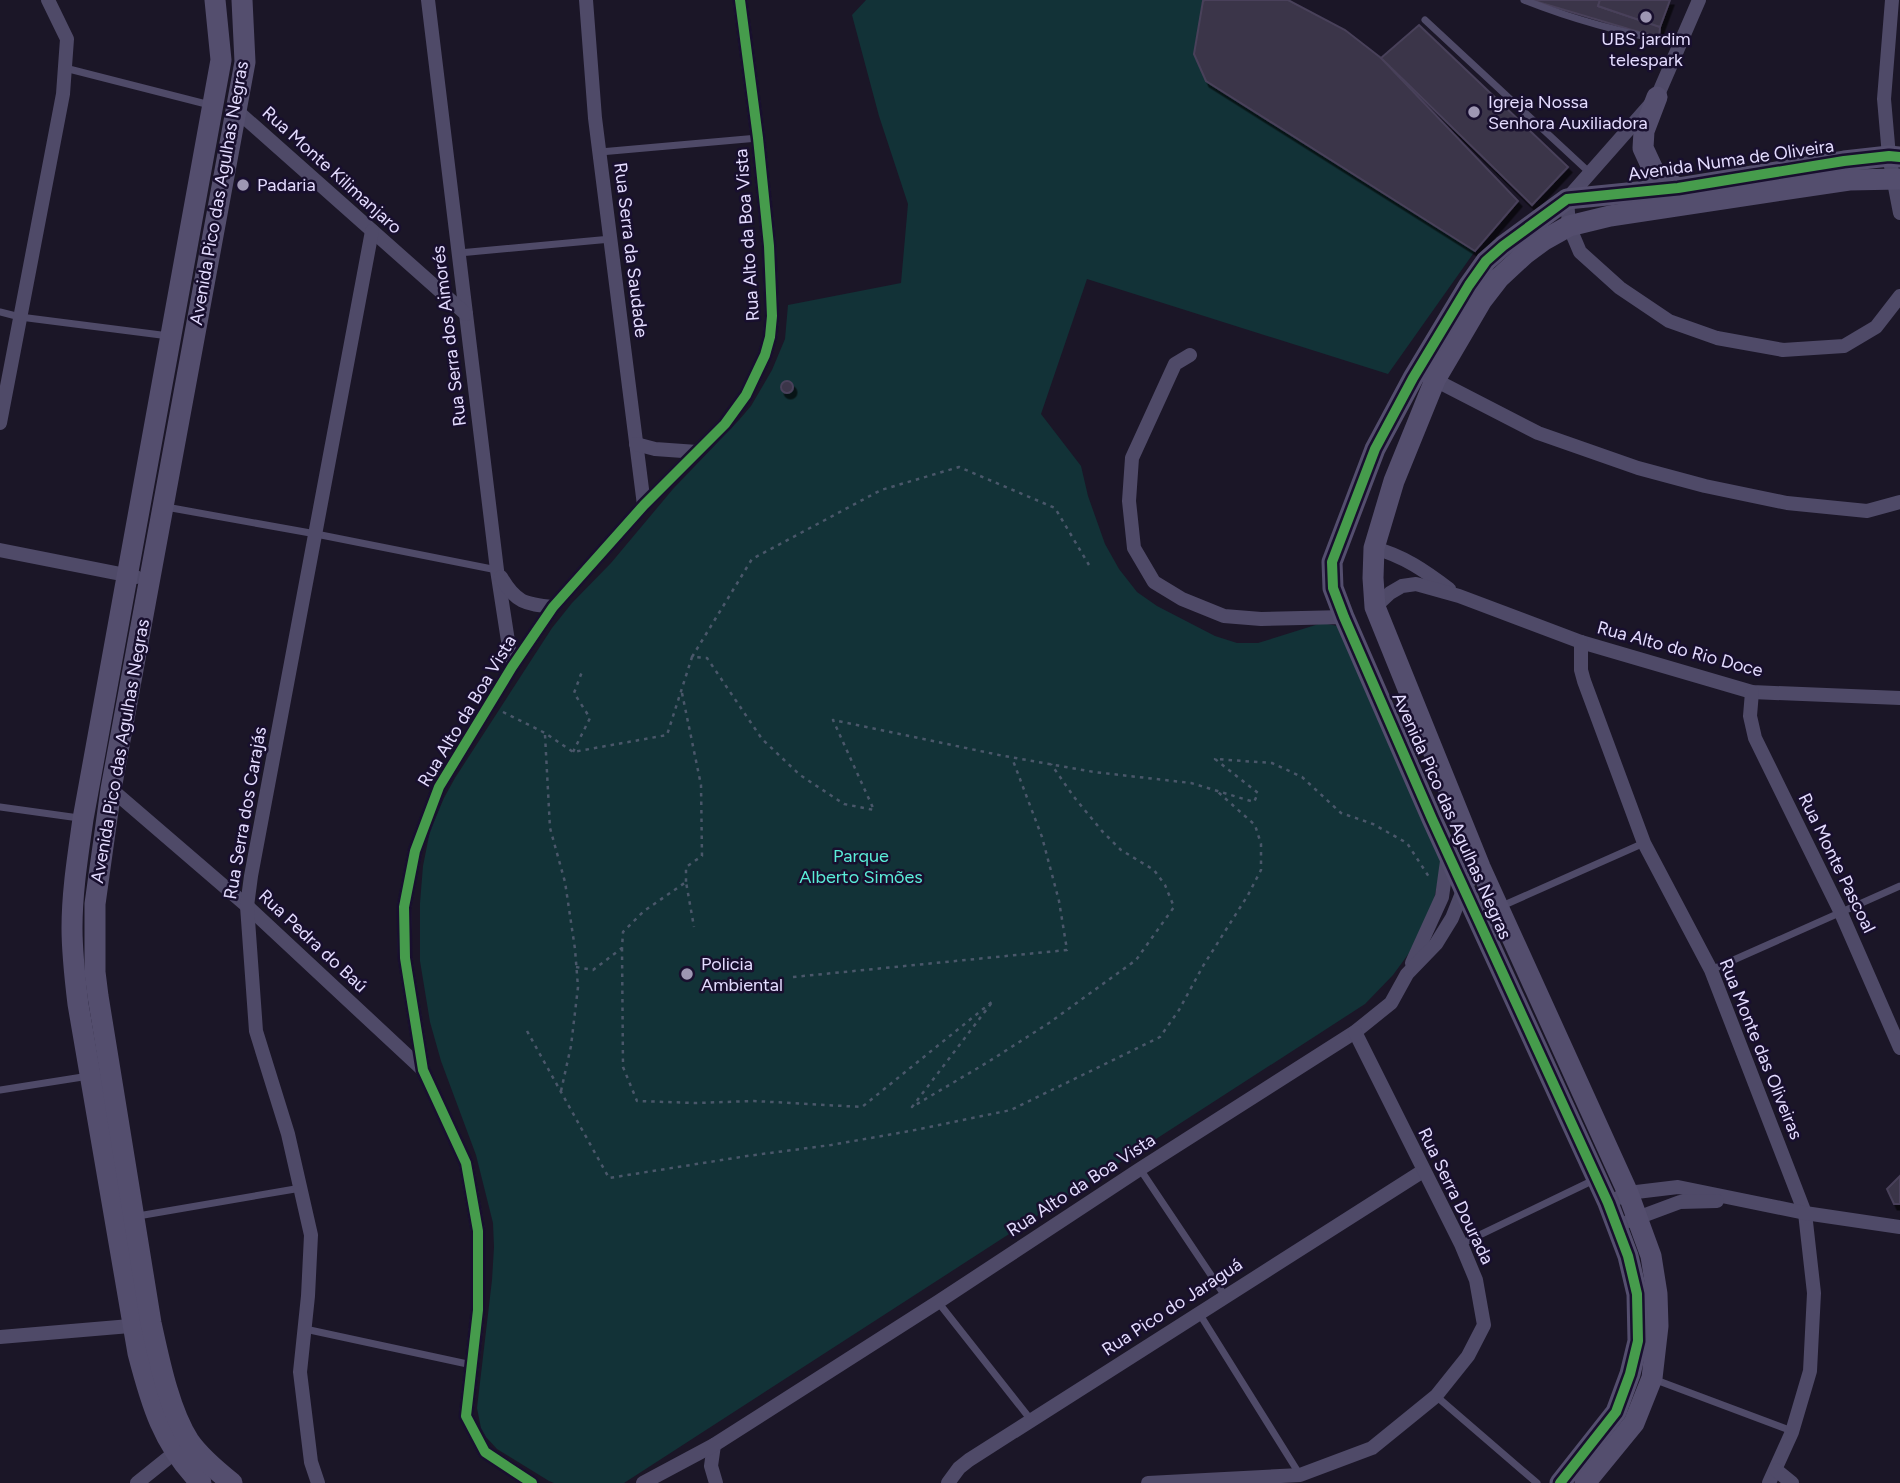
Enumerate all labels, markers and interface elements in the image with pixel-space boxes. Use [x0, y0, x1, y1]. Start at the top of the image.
marker: UBS jardim telespark [1638, 9, 1654, 25]
place label: UBS jardim telespark [1601, 28, 1691, 71]
street label: Avenida Pico das Agulhas Negras [185, 59, 253, 327]
place label: Igreja Nossa Senhora Auxiliadora [1488, 91, 1648, 134]
street label: Rua Monte Kilimanjaro [258, 102, 406, 238]
marker: Igreja Nossa Senhora Auxiliadora [1466, 104, 1482, 120]
street label: Avenida Numa de Oliveira [1627, 135, 1835, 185]
street label: Rua Alto da Boa Vista [730, 148, 764, 322]
street label: Rua Serra da Saudade [609, 161, 653, 339]
place label: Padaria [257, 174, 316, 196]
marker: Padaria [235, 177, 251, 193]
street label: Rua Serra dos Aimorés [427, 244, 471, 428]
street label: Rua Alto do Rio Doce [1595, 616, 1766, 682]
street label: Avenida Pico das Agulhas Negras [86, 617, 154, 885]
street label: Rua Alto da Boa Vista [413, 631, 521, 791]
street label: Avenida Pico das Agulhas Negras [1387, 689, 1517, 943]
street label: Rua Serra dos Carajás [219, 725, 271, 901]
street label: Rua Monte Pascoal [1794, 790, 1880, 936]
park label: Parque Alberto Simões [799, 845, 923, 888]
street label: Rua Pedra do Baú [254, 885, 372, 997]
place label: Policia Ambiental [701, 953, 783, 996]
street label: Rua Monte das Oliveiras [1715, 955, 1807, 1143]
marker: Policia Ambiental [679, 966, 695, 982]
street label: Rua Serra Dourada [1413, 1124, 1499, 1268]
street label: Rua Alto da Boa Vista [1002, 1129, 1160, 1241]
street label: Rua Pico do Jaraguá [1098, 1253, 1246, 1361]

